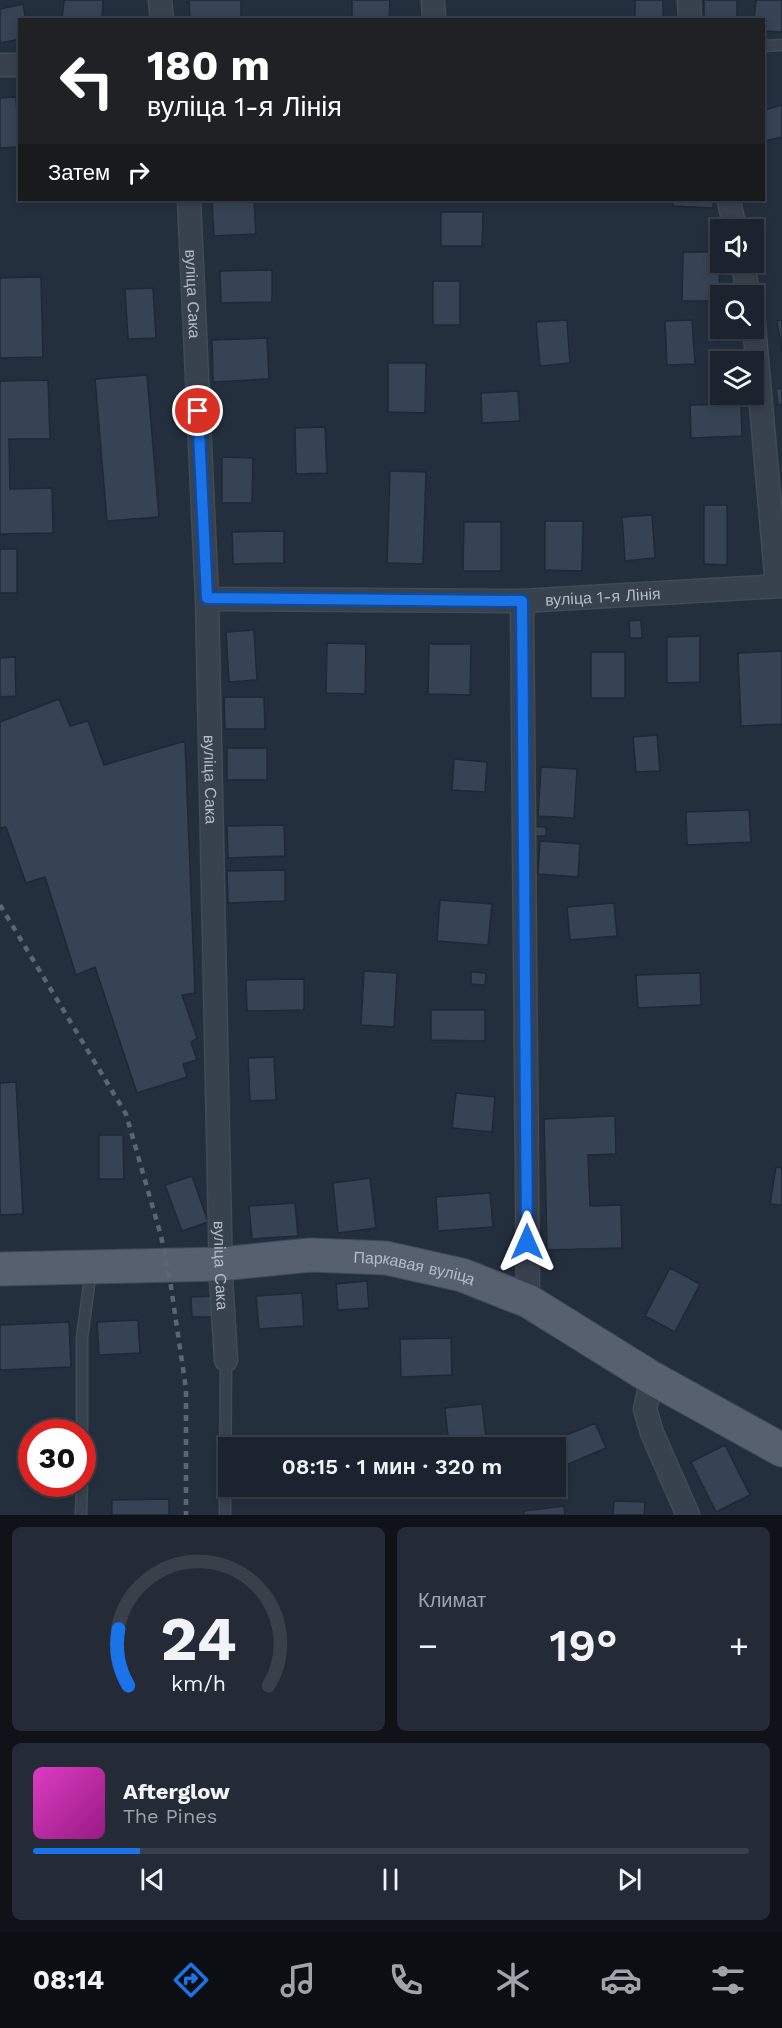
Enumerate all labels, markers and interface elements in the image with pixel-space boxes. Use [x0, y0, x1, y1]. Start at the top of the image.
text: 180 m [147, 41, 270, 90]
icon: left [48, 42, 126, 120]
text: вуліца 1-я Лінія [147, 91, 342, 123]
icon: right [122, 156, 155, 189]
text: Затем [48, 160, 110, 185]
map controls [710, 219, 764, 405]
button: sound [710, 219, 764, 273]
street label: вуліца Сака [182, 249, 205, 339]
button: search [710, 285, 764, 339]
button: layers [710, 351, 764, 405]
pin [172, 385, 223, 436]
icon: arrive [181, 394, 214, 427]
street label: вуліца 1-я Лінія [545, 584, 661, 609]
street label: вуліца Сака [200, 735, 221, 824]
position arrow [495, 1210, 559, 1274]
street label: вуліца Сака [210, 1221, 232, 1311]
street label: Паркавая вуліца [353, 1247, 478, 1289]
speed limit sign: 30 [18, 1419, 96, 1497]
text: 08:15 · 1 мин · 320 m [282, 1454, 502, 1479]
text: Климат [418, 1588, 486, 1612]
text: 24 [160, 1602, 237, 1675]
text: 19° [549, 1619, 618, 1672]
text: − [418, 1626, 438, 1665]
text: + [729, 1626, 749, 1665]
text: km/h [171, 1671, 226, 1696]
text: Afterglow [123, 1779, 230, 1804]
text: The Pines [123, 1804, 217, 1828]
icon: previous [136, 1863, 169, 1896]
icon: pause [374, 1863, 407, 1896]
icon: next [613, 1863, 646, 1896]
icon: directions [170, 1959, 212, 2001]
icon: music [277, 1959, 319, 2001]
icon: phone [385, 1959, 427, 2001]
icon: climate [492, 1959, 534, 2001]
icon: car [600, 1959, 642, 2001]
icon: filters [707, 1959, 749, 2001]
text: 08:14 [33, 1964, 104, 1996]

